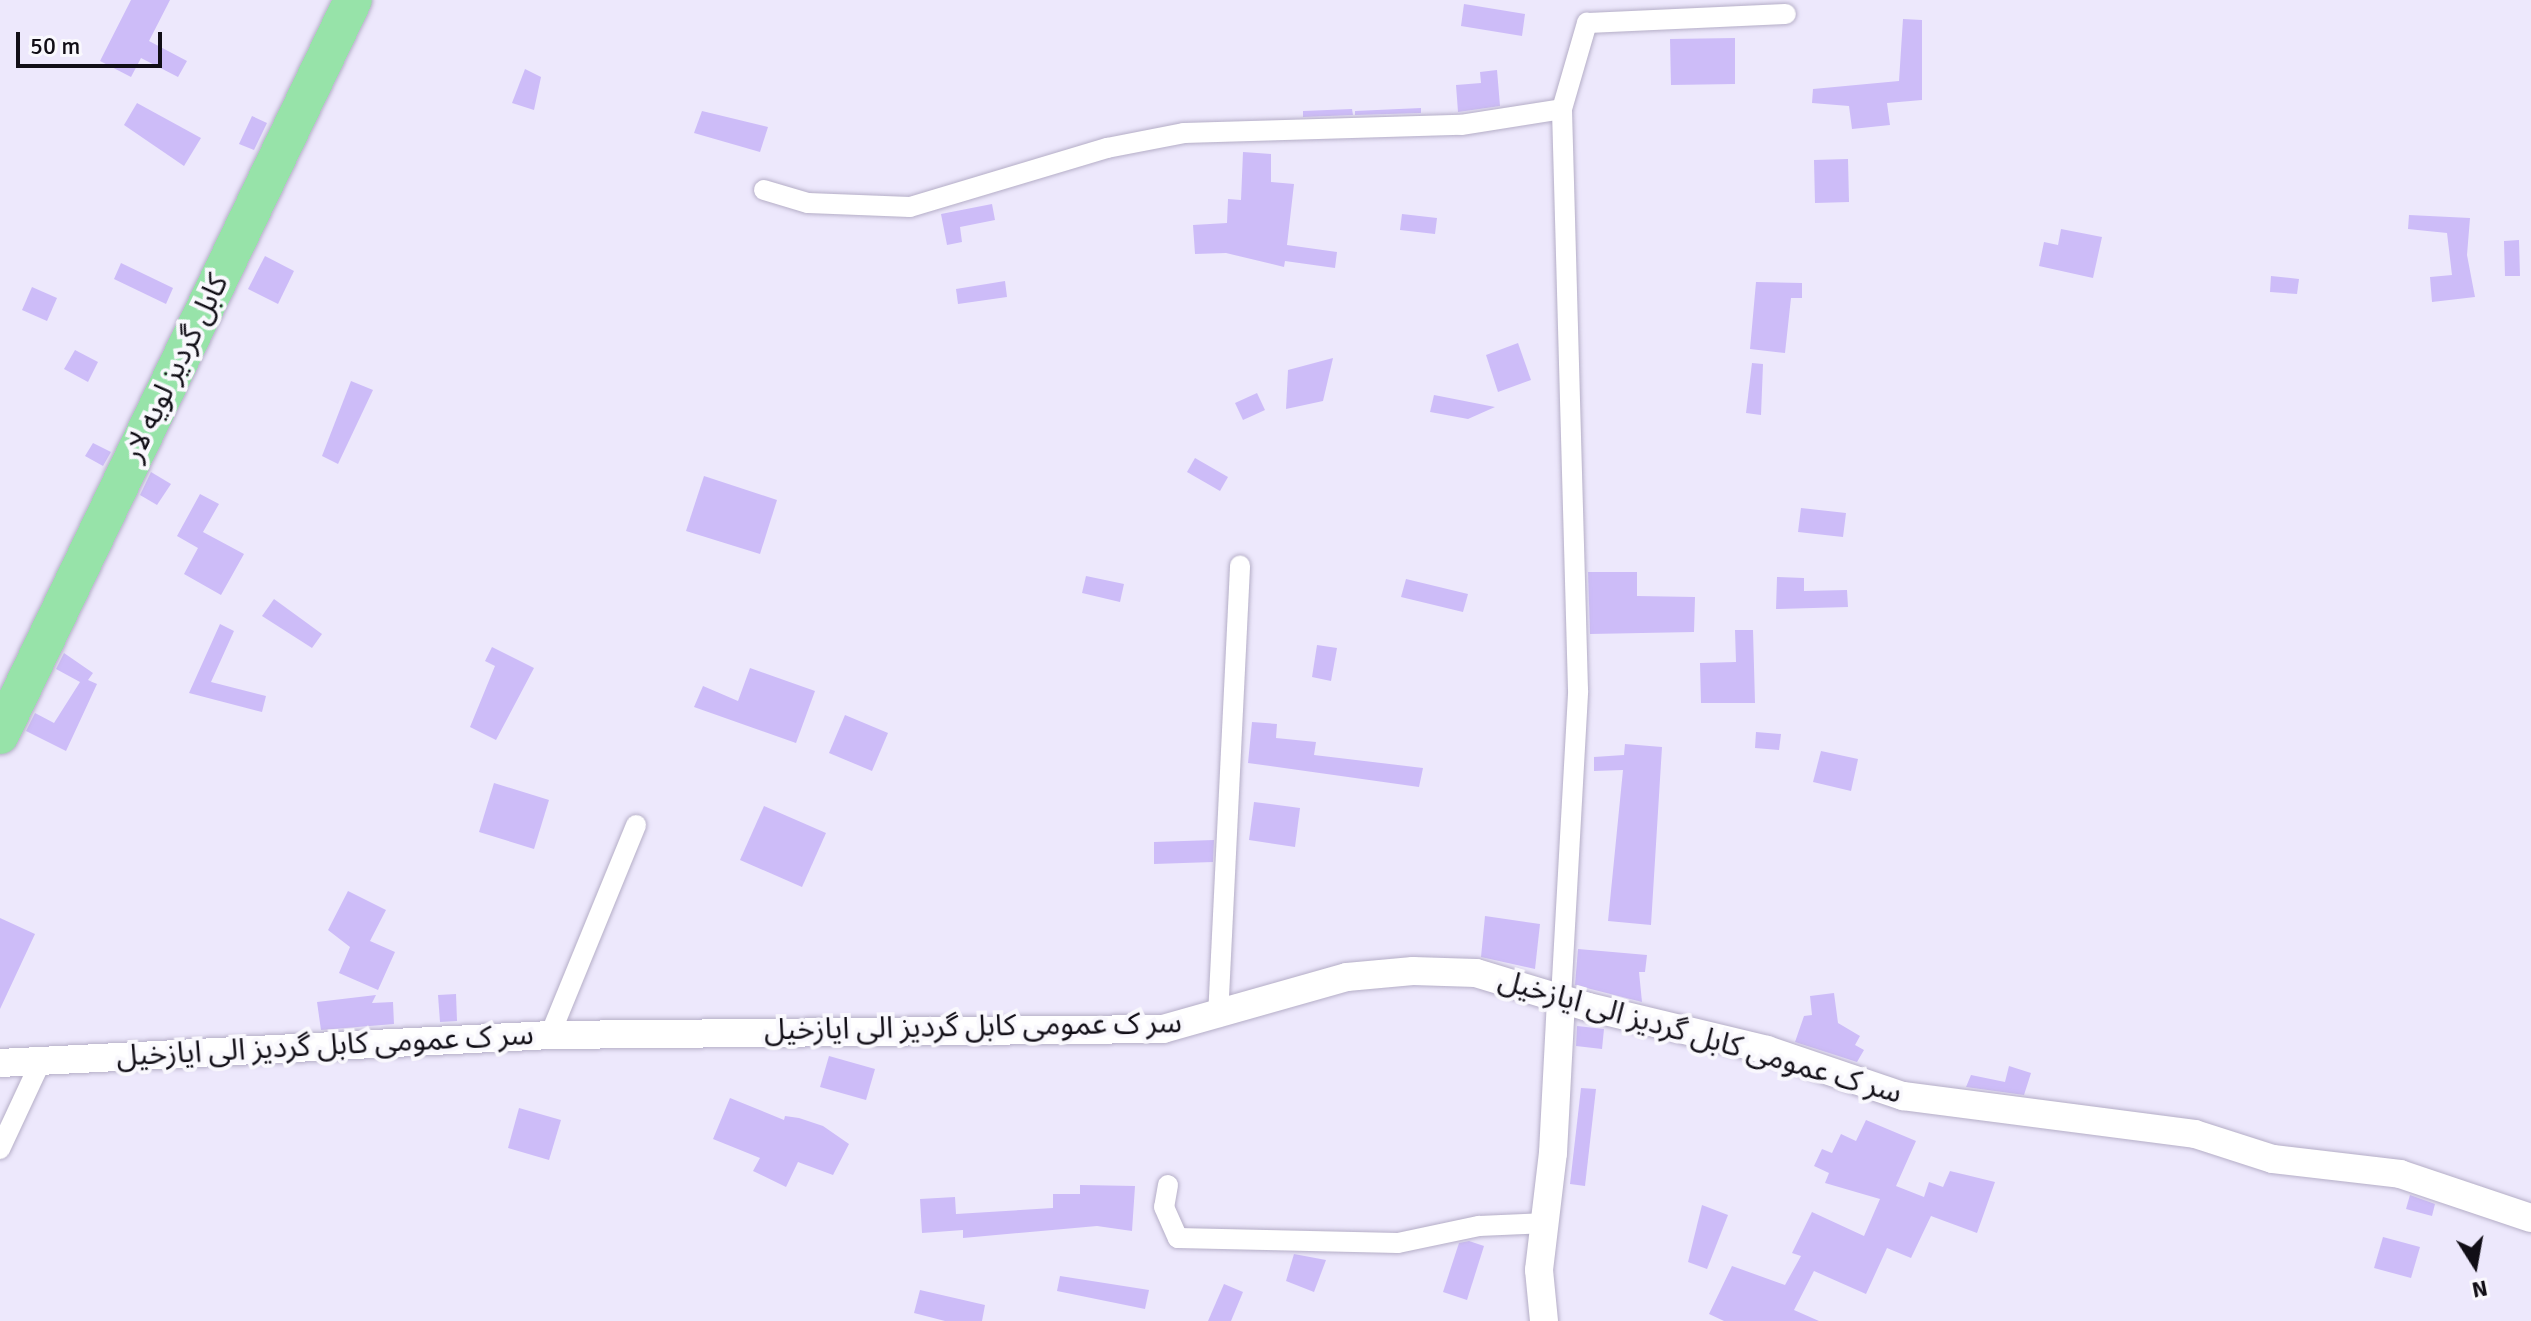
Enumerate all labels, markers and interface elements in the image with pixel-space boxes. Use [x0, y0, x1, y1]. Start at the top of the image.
scale bar [20, 16, 166, 66]
text: 50 m [30, 31, 80, 61]
street label: کابل گردیز لویه لار [115, 269, 237, 467]
street label: سر ک عمومی کابل گردیز الی ایازخیل [1494, 962, 1906, 1112]
street label: سر ک عمومی کابل گردیز الی ایازخیل [764, 1005, 1182, 1049]
street label: سر ک عمومی کابل گردیز الی ایازخیل [115, 1017, 535, 1075]
north arrow [2435, 1225, 2515, 1305]
text: N [2470, 1274, 2490, 1304]

